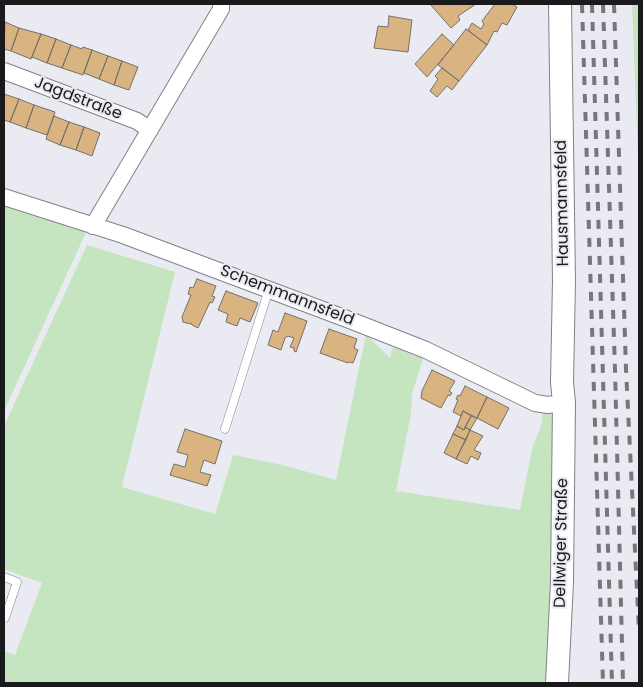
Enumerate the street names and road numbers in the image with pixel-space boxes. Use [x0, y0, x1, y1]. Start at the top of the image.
street label: Jagdstraße [31, 73, 125, 125]
street label: Hausmannsfeld [552, 140, 574, 266]
street label: Schemmannsfeld [217, 262, 357, 330]
street label: Dellwiger Straße [551, 478, 573, 608]

